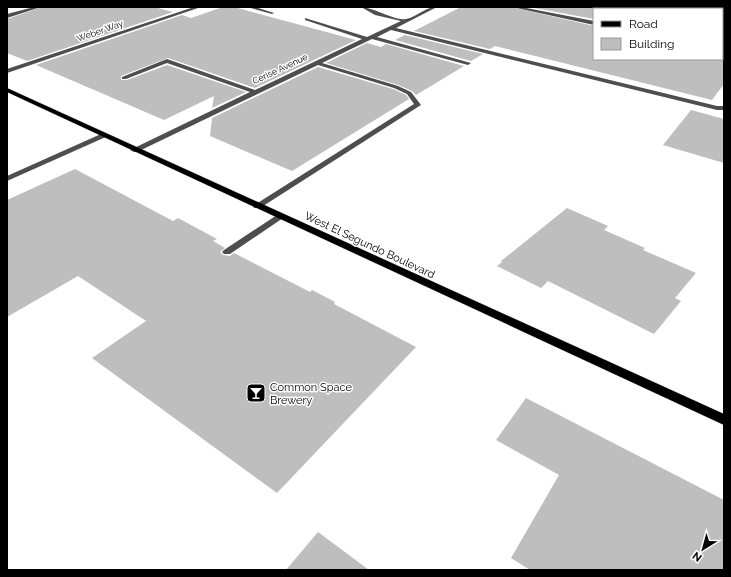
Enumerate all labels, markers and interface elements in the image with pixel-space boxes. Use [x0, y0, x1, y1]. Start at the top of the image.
legend [593, 8, 723, 60]
text: Road [629, 17, 658, 31]
street label: Weber Way [75, 18, 125, 44]
text: Building [629, 37, 675, 51]
street label: Cerise Avenue [251, 52, 310, 86]
street label: West El Segundo Boulevard [303, 210, 437, 281]
place label: Common Space Brewery [270, 381, 353, 407]
bar icon: Common Space Brewery [245, 382, 267, 404]
north arrow [683, 529, 723, 569]
text: N [690, 549, 705, 564]

